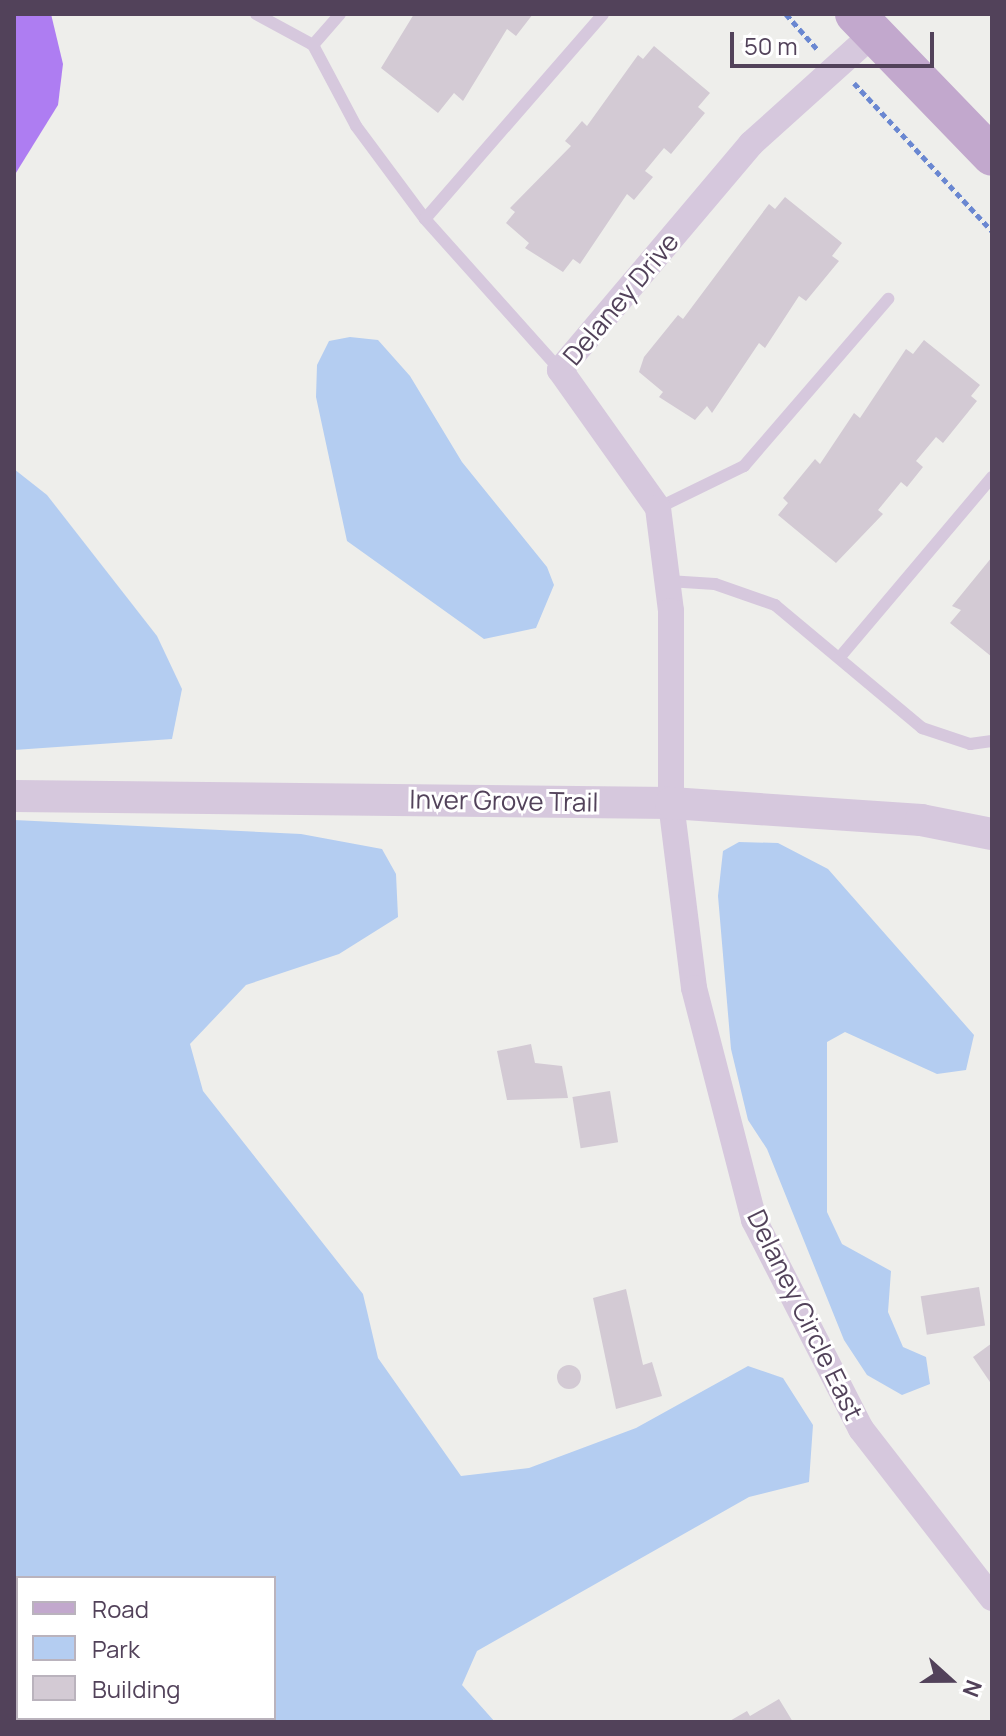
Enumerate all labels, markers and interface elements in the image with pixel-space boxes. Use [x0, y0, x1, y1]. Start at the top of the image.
scale bar [734, 16, 938, 66]
text: 50 m [744, 29, 798, 62]
street label: Delaney Drive [557, 226, 685, 372]
street label: Inver Grove Trail [409, 784, 599, 818]
street label: Delaney Circle East [741, 1205, 869, 1425]
legend [16, 1576, 276, 1720]
text: Road [92, 1592, 149, 1625]
text: Park [92, 1632, 140, 1665]
north arrow [910, 1640, 990, 1720]
text: Building [92, 1672, 180, 1705]
text: N [956, 1676, 989, 1701]

